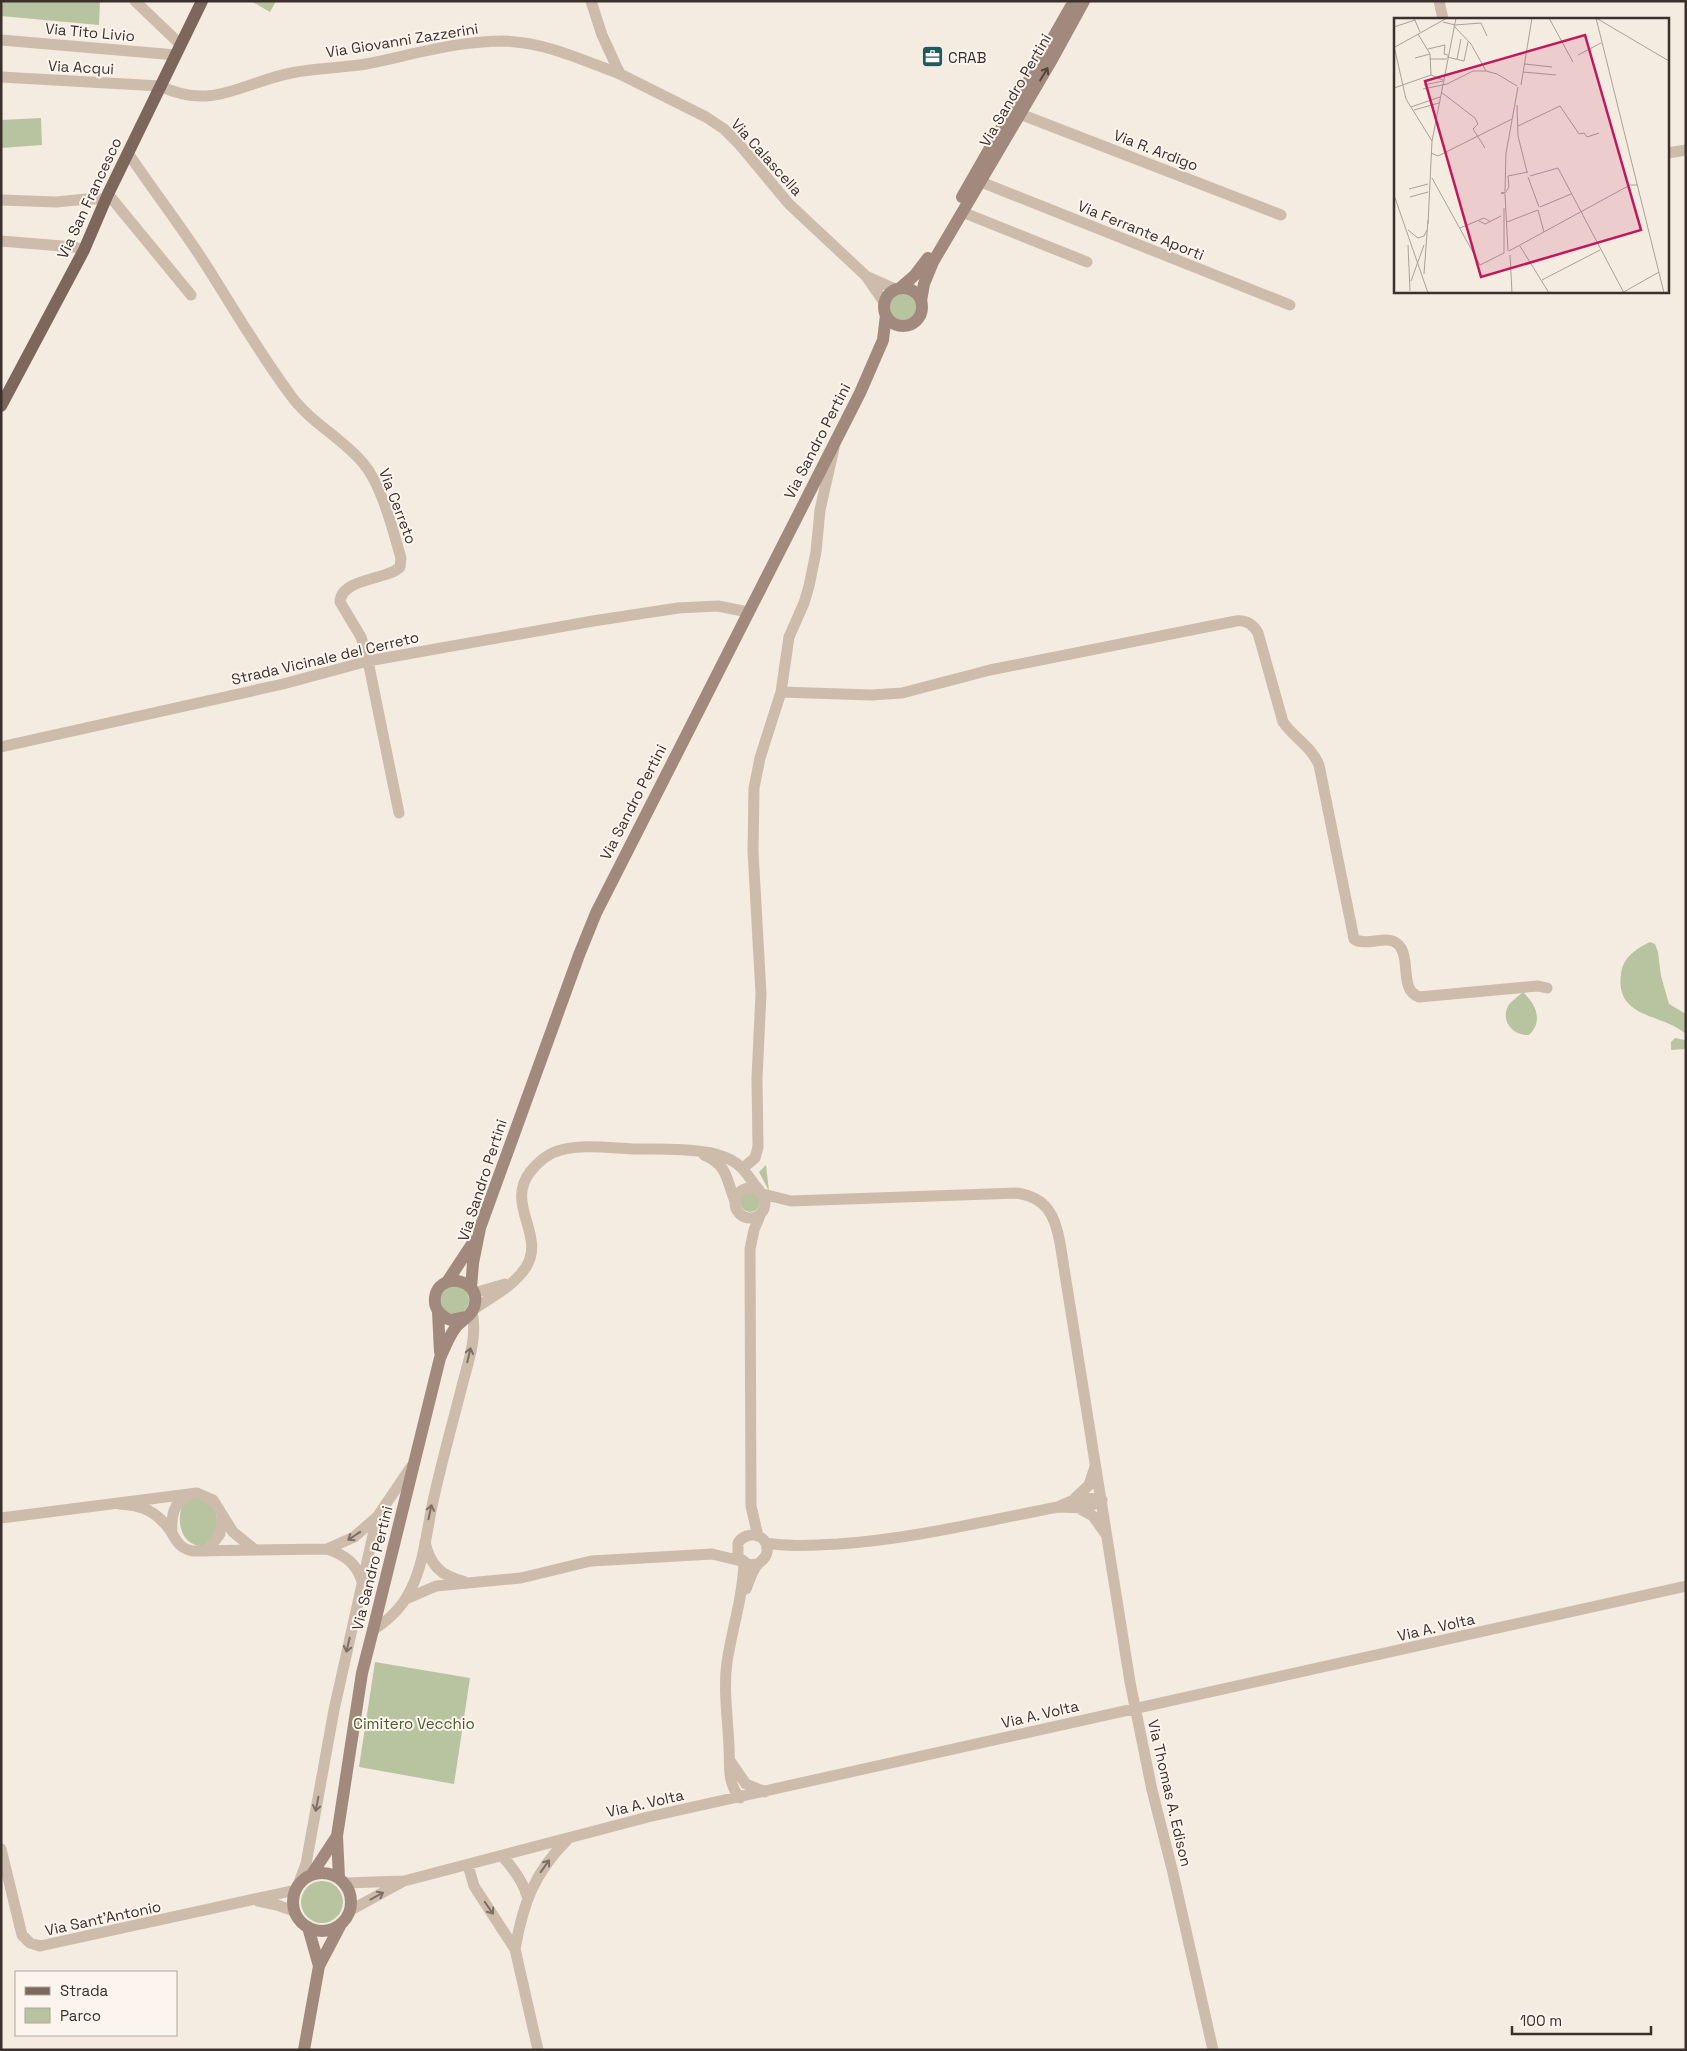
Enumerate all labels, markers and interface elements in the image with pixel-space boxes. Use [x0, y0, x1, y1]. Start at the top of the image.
inset map [1394, 18, 1670, 292]
street label: Via Tito Livio [44, 19, 136, 45]
street label: Via Giovanni Zazzerini [324, 19, 480, 61]
street label: Via Sandro Pertini [975, 30, 1055, 150]
office icon: CRAB [920, 45, 944, 69]
place label: CRAB [948, 48, 987, 67]
street label: Via Acqui [47, 56, 115, 78]
one-way arrow [1039, 68, 1049, 82]
street label: Via Calascella [727, 114, 807, 200]
street label: Via R. Ardigo [1111, 125, 1201, 175]
street label: Via San Francesco [53, 134, 125, 262]
street label: Via Ferrante Aporti [1075, 196, 1207, 264]
street label: Via Sandro Pertini [780, 380, 854, 502]
street label: Via Cerreto [375, 465, 421, 547]
street label: Strada Vicinale del Cerreto [229, 627, 421, 689]
street label: Via Sandro Pertini [596, 741, 670, 863]
street label: Via Sandro Pertini [453, 1116, 511, 1244]
one-way arrow [465, 1347, 475, 1363]
street label: Via Sandro Pertini [347, 1504, 397, 1632]
one-way arrow [426, 1505, 435, 1521]
one-way arrow [347, 1531, 361, 1542]
street label: Via A. Volta [1395, 1609, 1477, 1645]
one-way arrow [343, 1636, 352, 1652]
street label: Via A. Volta [999, 1696, 1081, 1732]
park label: Cimitero Vecchio [353, 1714, 475, 1733]
street label: Via Thomas A. Edison [1144, 1718, 1196, 1868]
street label: Via A. Volta [604, 1785, 686, 1821]
one-way arrow [312, 1796, 321, 1812]
one-way arrow [540, 1859, 550, 1873]
one-way arrow [370, 1890, 384, 1900]
street label: Via Sant'Antonio [43, 1896, 163, 1940]
one-way arrow [484, 1901, 494, 1915]
legend [15, 1971, 178, 2036]
text: Strada [60, 1981, 109, 2000]
scale bar [1512, 2004, 1651, 2036]
text: Parco [60, 2006, 101, 2025]
text: 100 m [1520, 2011, 1562, 2030]

